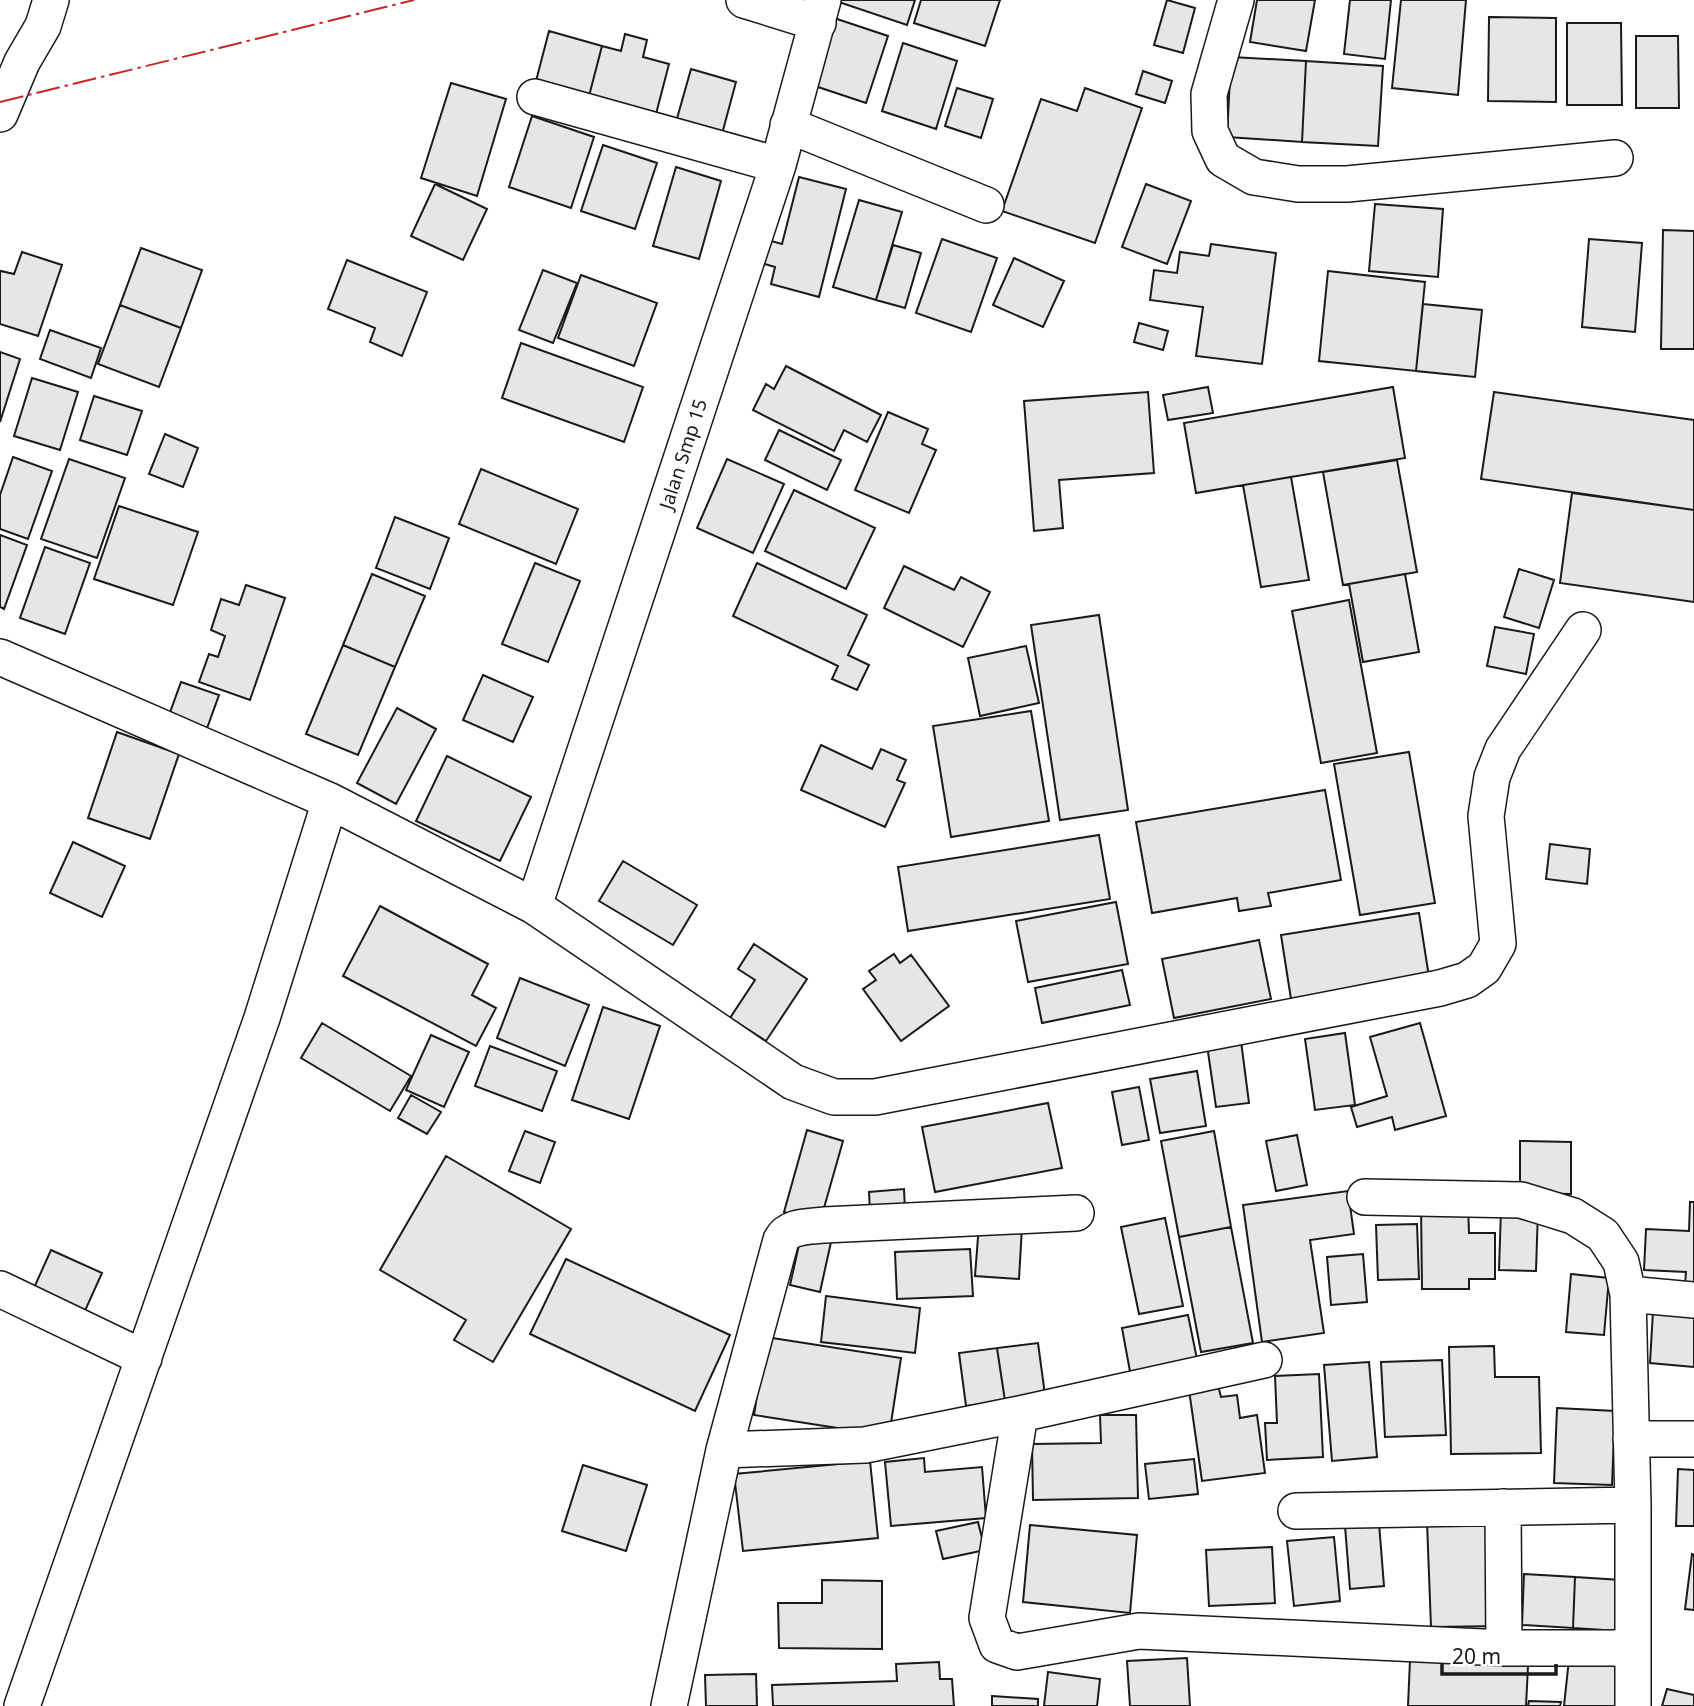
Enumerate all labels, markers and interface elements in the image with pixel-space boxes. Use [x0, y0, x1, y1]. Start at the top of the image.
street label: Jalan Smp 15 [652, 395, 713, 514]
scale bar [1442, 1632, 1556, 1676]
text: 20 m [1452, 1642, 1501, 1670]

